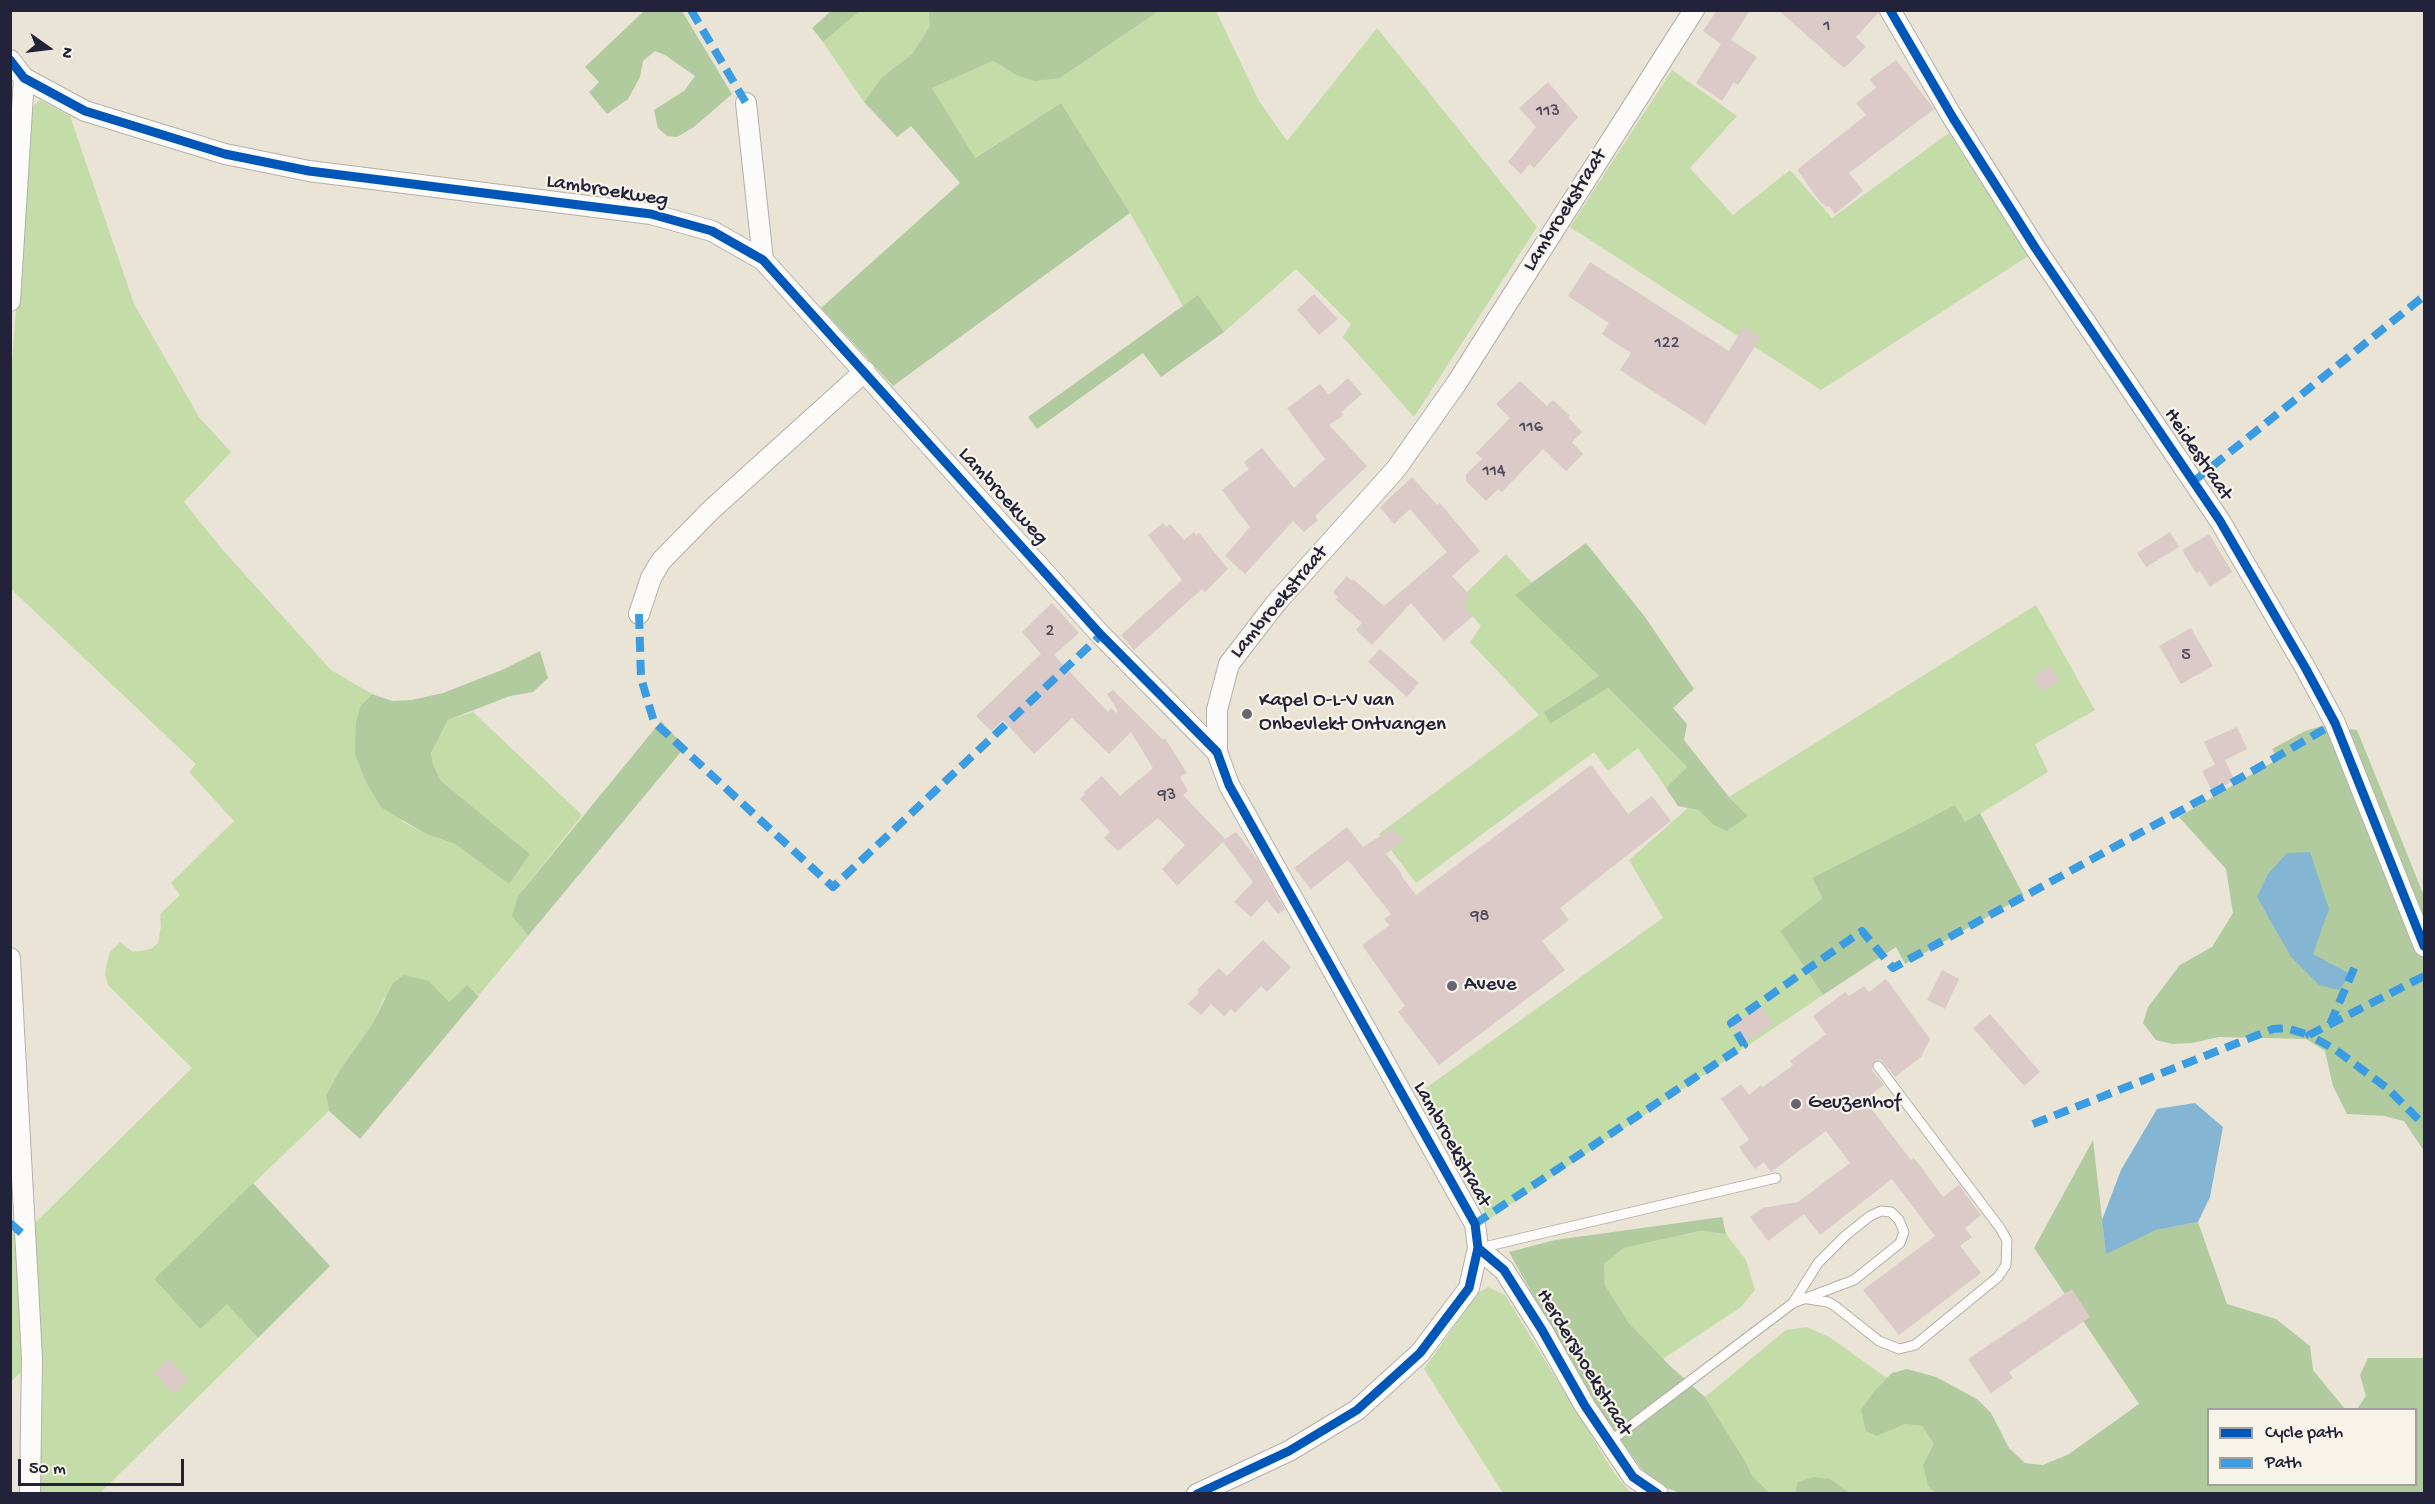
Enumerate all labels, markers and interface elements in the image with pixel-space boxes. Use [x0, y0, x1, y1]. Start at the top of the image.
house number: 1 [1823, 16, 1831, 38]
north arrow [18, 18, 78, 78]
text: N [55, 45, 76, 60]
house number: 113 [1536, 101, 1560, 123]
street label: Lambroekstraat [1518, 145, 1614, 277]
street label: Lambroekweg [544, 170, 670, 214]
house number: 122 [1655, 333, 1679, 355]
street label: Heidestraat [2157, 404, 2237, 506]
house number: 116 [1519, 417, 1543, 439]
street label: Lambroekweg [952, 443, 1052, 551]
house number: 114 [1482, 461, 1506, 483]
street label: Lambroekstraat [1226, 541, 1334, 665]
house number: 2 [1046, 621, 1054, 643]
house number: 5 [2181, 645, 2191, 667]
place label: Kapel O-L-V van Onbevlekt Ontvangen [1259, 689, 1446, 739]
marker: Kapel O-L-V van Onbevlekt Ontvangen [1240, 707, 1254, 721]
house number: 93 [1158, 785, 1176, 807]
house number: 98 [1471, 906, 1489, 928]
place label: Aveve [1464, 973, 1517, 999]
marker: Aveve [1445, 979, 1459, 993]
street label: Lambroekstraat [1406, 1078, 1496, 1212]
place label: Geuzenhof [1808, 1091, 1901, 1117]
marker: Geuzenhof [1789, 1097, 1803, 1111]
street label: Herdershoekstraat [1529, 1285, 1637, 1441]
legend [2207, 1408, 2417, 1486]
text: Cycle path [2265, 1423, 2343, 1444]
scale bar [21, 1447, 188, 1485]
text: Path [2265, 1453, 2302, 1474]
text: 50 m [29, 1459, 66, 1480]

